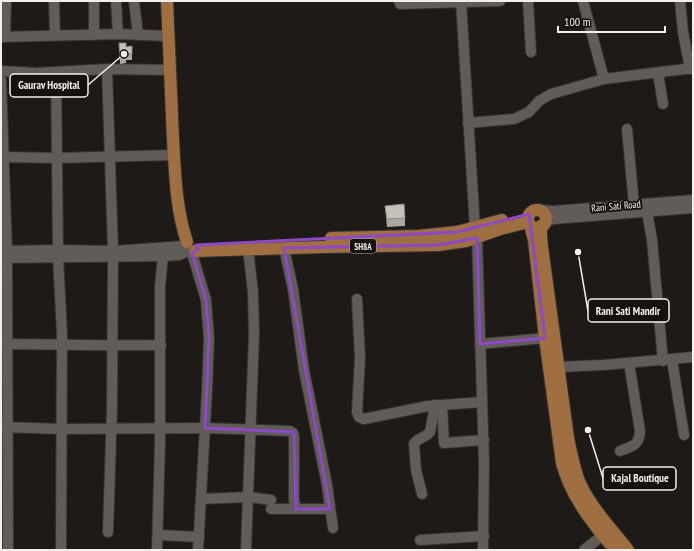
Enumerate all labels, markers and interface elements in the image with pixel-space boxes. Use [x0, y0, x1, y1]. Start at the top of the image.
scale bar [558, 8, 665, 34]
text: 100 m [564, 14, 591, 29]
callout: Gaurav Hospital [10, 74, 88, 97]
text: Gaurav Hospital [18, 78, 80, 92]
street label: Rani Sati Road [591, 197, 641, 215]
road number: SH8A [350, 239, 376, 253]
callout: Rani Sati Mandir [588, 299, 669, 322]
text: Rani Sati Mandir [596, 304, 661, 318]
callout: Kajal Boutique [603, 467, 676, 490]
text: Kajal Boutique [611, 471, 669, 485]

